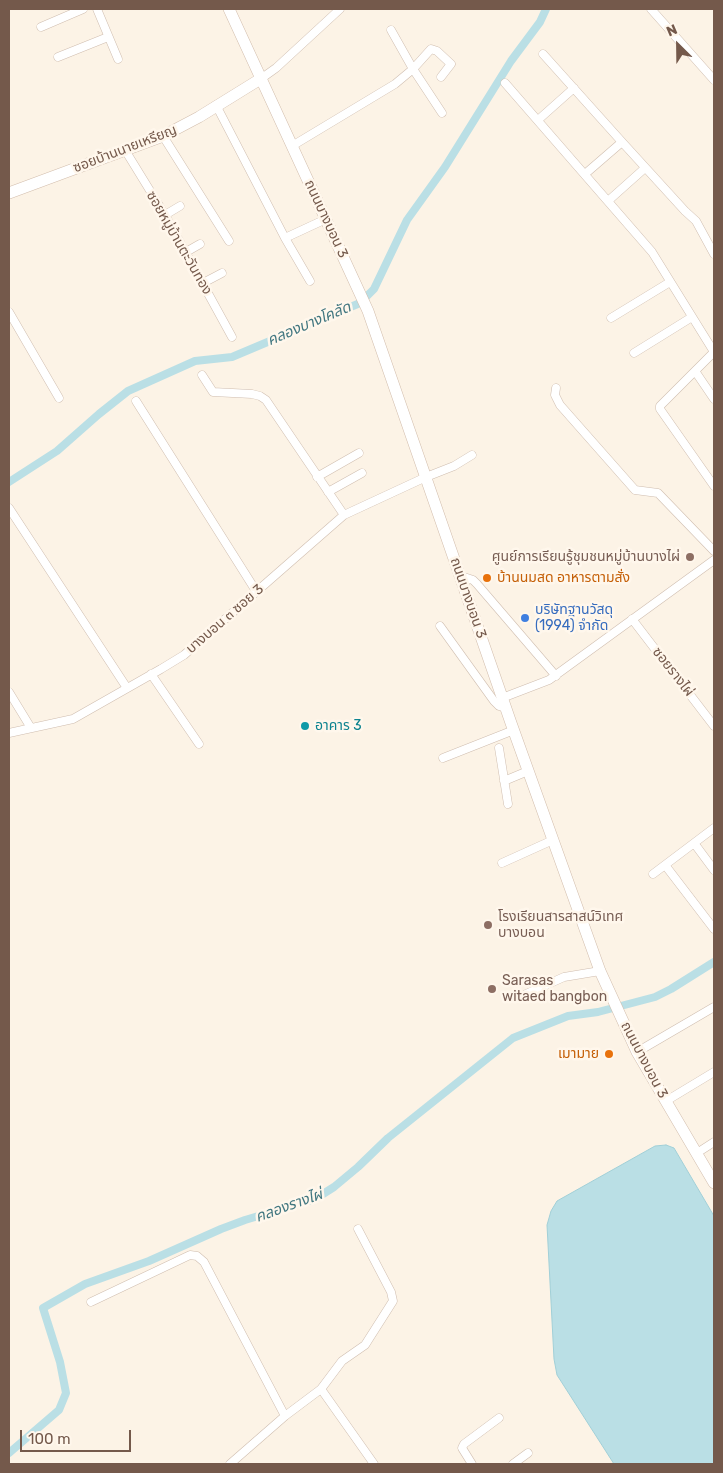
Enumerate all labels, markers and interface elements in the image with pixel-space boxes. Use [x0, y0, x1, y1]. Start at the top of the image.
north arrow [653, 20, 703, 70]
text: N [664, 21, 680, 41]
street label: ซอยบ้านนายเหรียญ [71, 122, 179, 176]
street label: ถนนบางบอน 3 [301, 177, 351, 261]
street label: ซอยหมู่บ้านตะวันทอง [143, 188, 215, 298]
water label: คลองบางโคลัด [264, 298, 354, 350]
place label: ศูนย์การเรียนรู้ชุมชนหมู่บ้านบางไผ่ [492, 549, 680, 565]
marker: ศูนย์การเรียนรู้ชุมชนหมู่บ้านบางไผ่ [684, 551, 696, 563]
street label: ถนนบางบอน 3 [446, 555, 490, 641]
place label: บ้านนมสด อาหารตามสั่ง [497, 570, 630, 586]
marker: บ้านนมสด อาหารตามสั่ง [481, 572, 493, 584]
street label: บางบอน ๓ ซอย 3 [183, 581, 267, 657]
place label: บริษัทฐานวัสดุ (1994) จำกัด [535, 602, 613, 634]
marker: บริษัทฐานวัสดุ (1994) จำกัด [519, 612, 531, 624]
street label: ซอยรางไผ่ [649, 644, 697, 700]
place label: อาคาร 3 [315, 718, 362, 734]
marker: อาคาร 3 [299, 720, 311, 732]
place label: โรงเรียนสารสาสน์วิเทศ บางบอน [498, 909, 623, 942]
marker: โรงเรียนสารสาสน์วิเทศ บางบอน [482, 919, 494, 931]
place label: Sarasas witaed bangbon [502, 973, 607, 1006]
marker: Sarasas witaed bangbon [486, 983, 498, 995]
street label: ถนนบางบอน 3 [617, 1019, 671, 1101]
place label: เมามาย [558, 1046, 599, 1062]
marker: เมามาย [603, 1048, 615, 1060]
water label: คลองรางไผ่ [253, 1186, 325, 1226]
scale bar [22, 1420, 134, 1452]
text: 100 m [28, 1430, 70, 1448]

